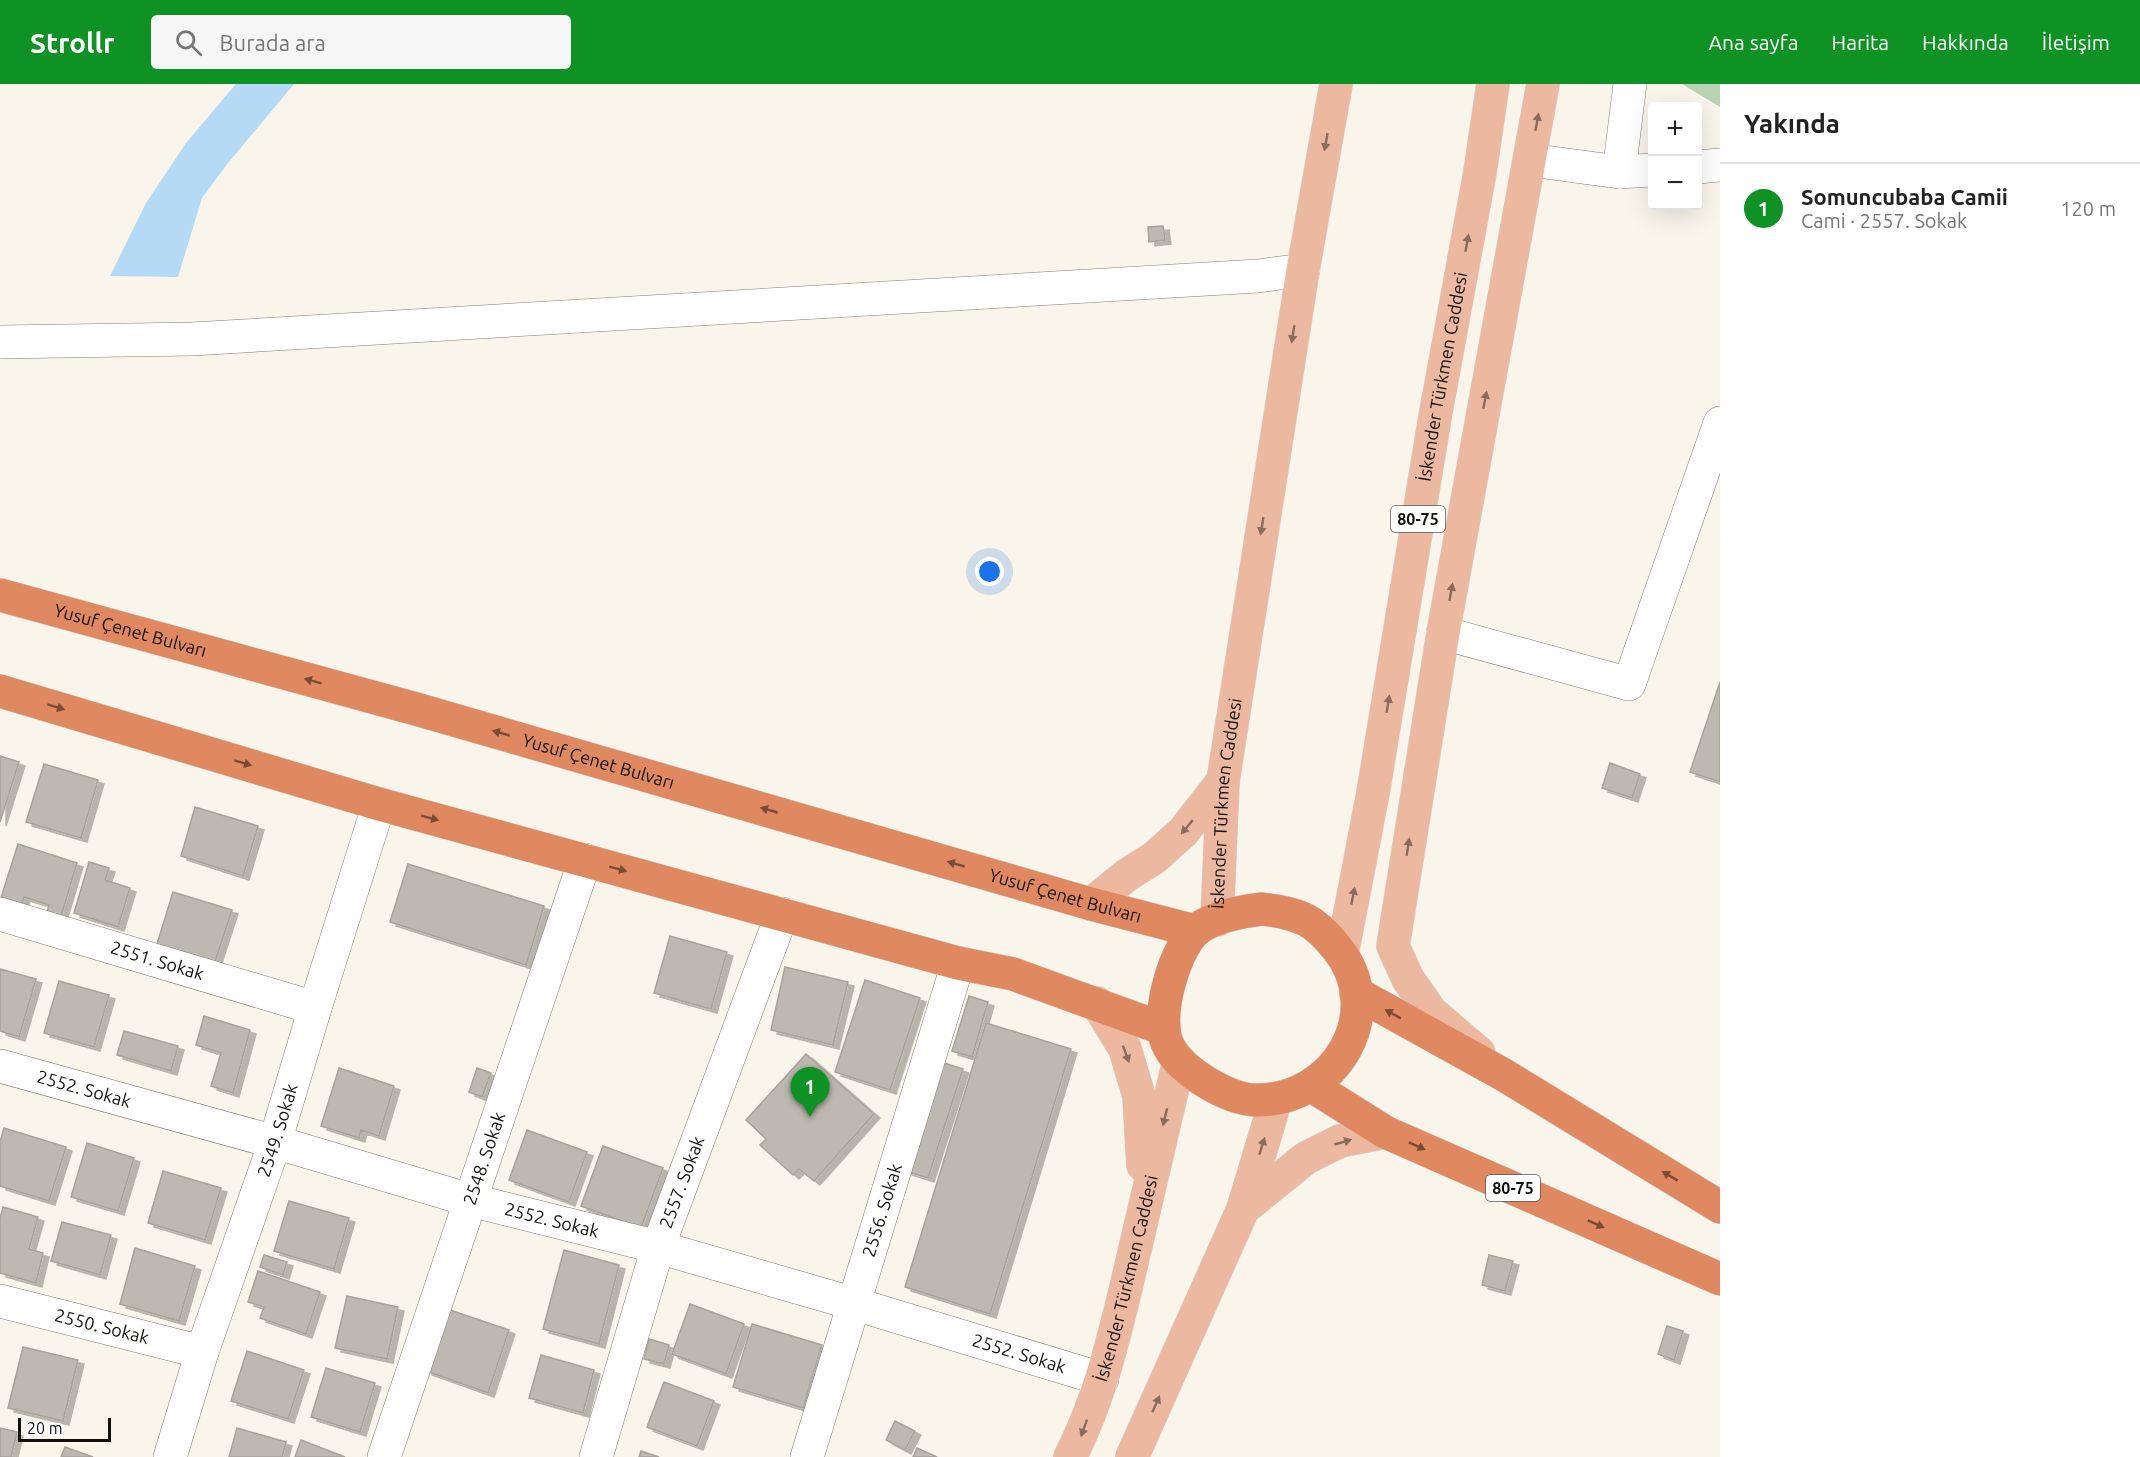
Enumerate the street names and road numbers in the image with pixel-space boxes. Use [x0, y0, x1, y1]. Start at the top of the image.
street label: İskender Türkmen Caddesi [1414, 270, 1470, 483]
road number: 80-75 [1391, 506, 1445, 532]
street label: Yusuf Çenet Bulvarı [52, 599, 209, 660]
street label: İskender Türkmen Caddesi [1206, 696, 1245, 909]
street label: Yusuf Çenet Bulvarı [520, 729, 677, 792]
street label: Yusuf Çenet Bulvarı [987, 864, 1144, 926]
street label: 2551. Sokak [108, 937, 207, 983]
street label: 2552. Sokak [35, 1066, 133, 1111]
street label: 2549. Sokak [253, 1081, 301, 1179]
street label: 2548. Sokak [459, 1109, 508, 1207]
street label: 2557. Sokak [655, 1133, 707, 1231]
street label: 2556. Sokak [858, 1161, 905, 1259]
street label: İskender Türkmen Caddesi [1090, 1173, 1161, 1384]
road number: 80-75 [1486, 1175, 1540, 1201]
street label: 2552. Sokak [503, 1198, 601, 1241]
street label: 2550. Sokak [53, 1304, 151, 1347]
street label: 2552. Sokak [970, 1329, 1068, 1376]

